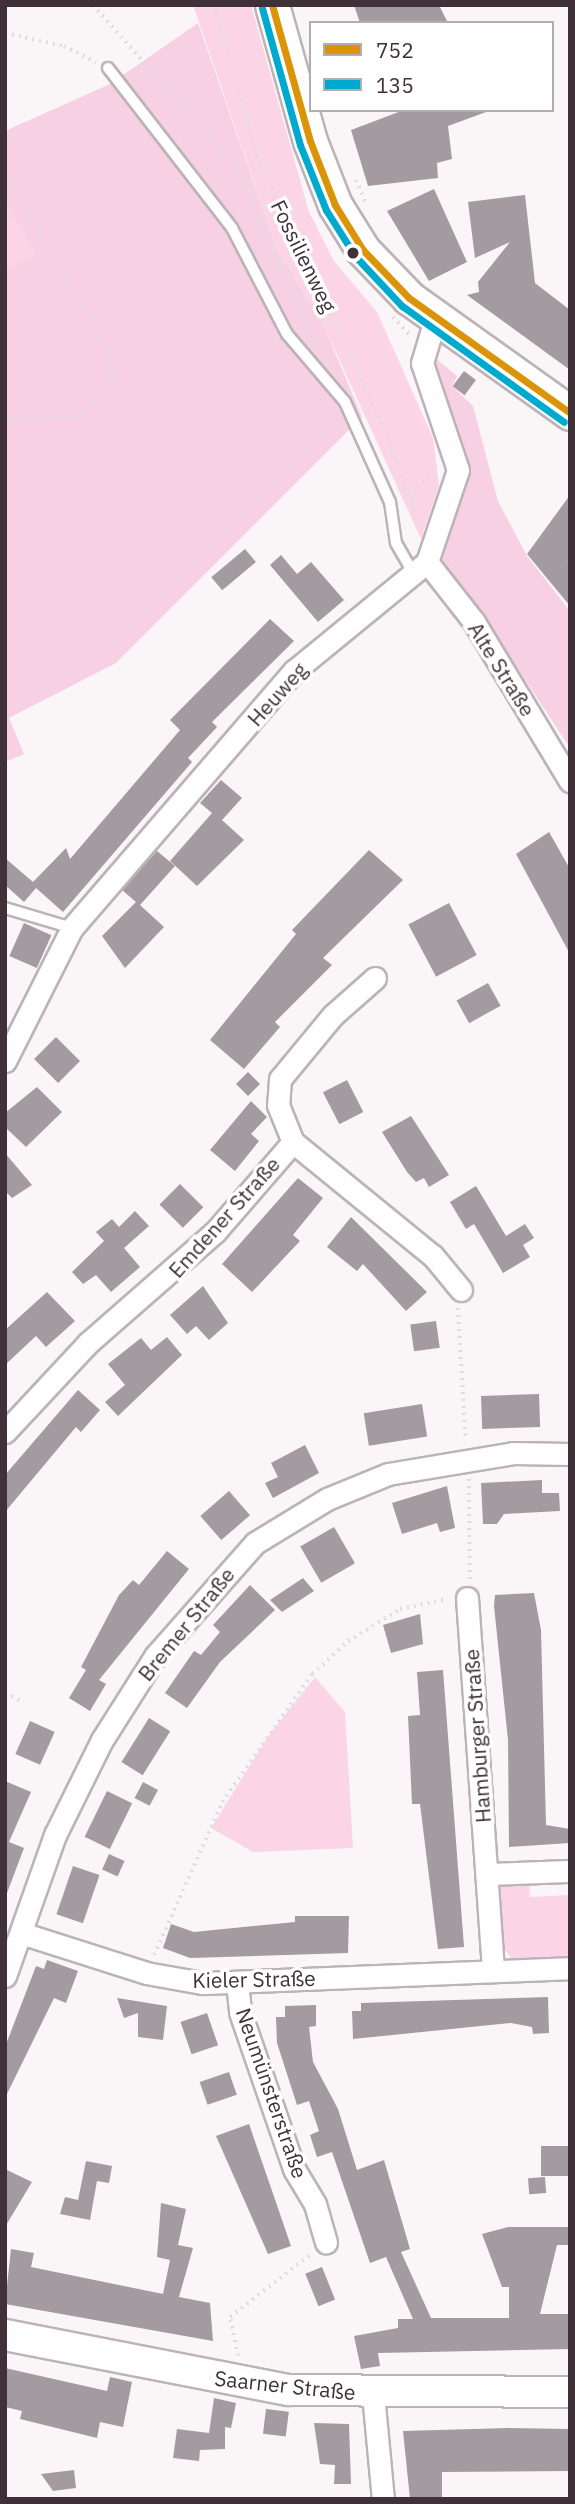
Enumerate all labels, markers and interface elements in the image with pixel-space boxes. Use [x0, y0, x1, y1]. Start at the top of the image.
legend [309, 21, 554, 112]
text: 752 [376, 36, 414, 64]
text: 135 [376, 71, 414, 99]
street label: Fossilienweg [266, 196, 342, 316]
unlabelled marker [346, 246, 360, 260]
street label: Alte Straße [463, 617, 541, 721]
street label: Heuweg [242, 657, 312, 731]
street label: Emdener Straße [163, 1151, 285, 1283]
street label: Bremer Straße [133, 1562, 239, 1686]
street label: Hamburger Straße [458, 1648, 496, 1824]
street label: Kieler Straße [192, 1965, 316, 1993]
street label: Neumünsterstraße [231, 2005, 313, 2181]
street label: Saarner Straße [213, 2365, 357, 2405]

